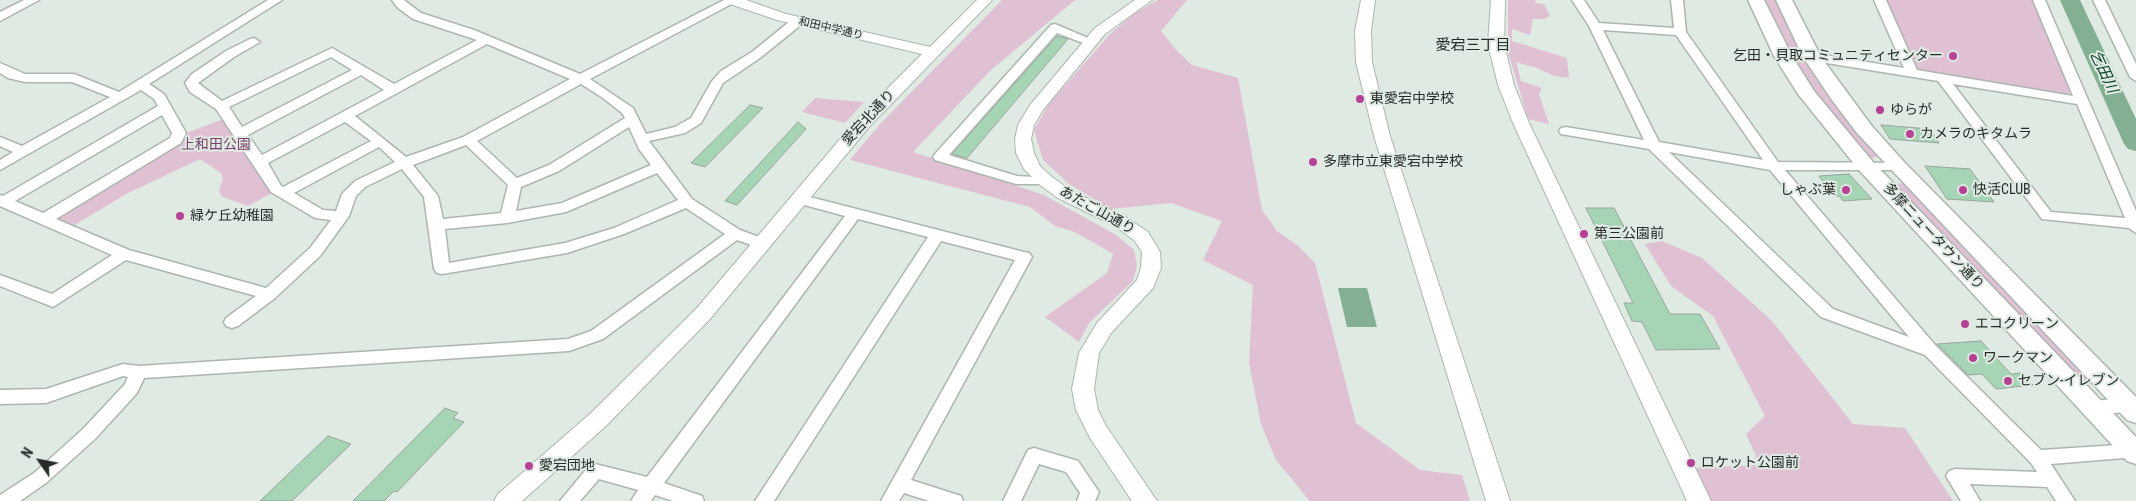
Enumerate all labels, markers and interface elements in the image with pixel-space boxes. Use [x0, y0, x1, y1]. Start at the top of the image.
street label: 和田中学通り [797, 15, 865, 43]
district label: 愛宕三丁目 [1436, 37, 1510, 55]
place label: 乞田・貝取コミュニティセンター [1733, 48, 1943, 64]
water label: 乞田川 [2085, 48, 2121, 96]
marker: 乞田・貝取コミュニティセンター [1947, 50, 1959, 62]
street label: 愛宕北通り [839, 87, 899, 149]
place label: 東愛宕中学校 [1370, 91, 1454, 107]
marker: 東愛宕中学校 [1354, 93, 1366, 105]
place label: ゆらが [1890, 102, 1932, 118]
marker: ゆらが [1874, 104, 1886, 116]
place label: カメラのキタムラ [1920, 126, 2032, 142]
marker: カメラのキタムラ [1904, 128, 1916, 140]
park label: 上和田公園 [181, 137, 251, 153]
place label: 多摩市立東愛宕中学校 [1323, 154, 1463, 170]
marker: 多摩市立東愛宕中学校 [1307, 156, 1319, 168]
street label: 多摩ニュータウン通り [1879, 180, 1987, 294]
place label: しゃぶ葉 [1780, 182, 1836, 198]
place label: 快活CLUB [1973, 182, 2031, 198]
street label: あたご山通り [1056, 183, 1138, 239]
marker: しゃぶ葉 [1840, 184, 1852, 196]
marker: 快活CLUB [1957, 184, 1969, 196]
place label: 緑ケ丘幼稚園 [190, 208, 274, 224]
marker: 緑ケ丘幼稚園 [174, 210, 186, 222]
place label: 第三公園前 [1594, 226, 1664, 242]
marker: 第三公園前 [1578, 228, 1590, 240]
place label: エコクリーン [1975, 316, 2059, 332]
marker: エコクリーン [1959, 318, 1971, 330]
place label: ワークマン [1983, 350, 2053, 366]
marker: ワークマン [1967, 352, 1979, 364]
place label: セブン-イレブン [2018, 373, 2119, 389]
marker: セブン-イレブン [2002, 375, 2014, 387]
north arrow [15, 436, 65, 486]
text: N [18, 445, 36, 461]
place label: ロケット公園前 [1701, 455, 1799, 471]
marker: ロケット公園前 [1685, 457, 1697, 469]
place label: 愛宕団地 [539, 458, 595, 474]
marker: 愛宕団地 [523, 460, 535, 472]

